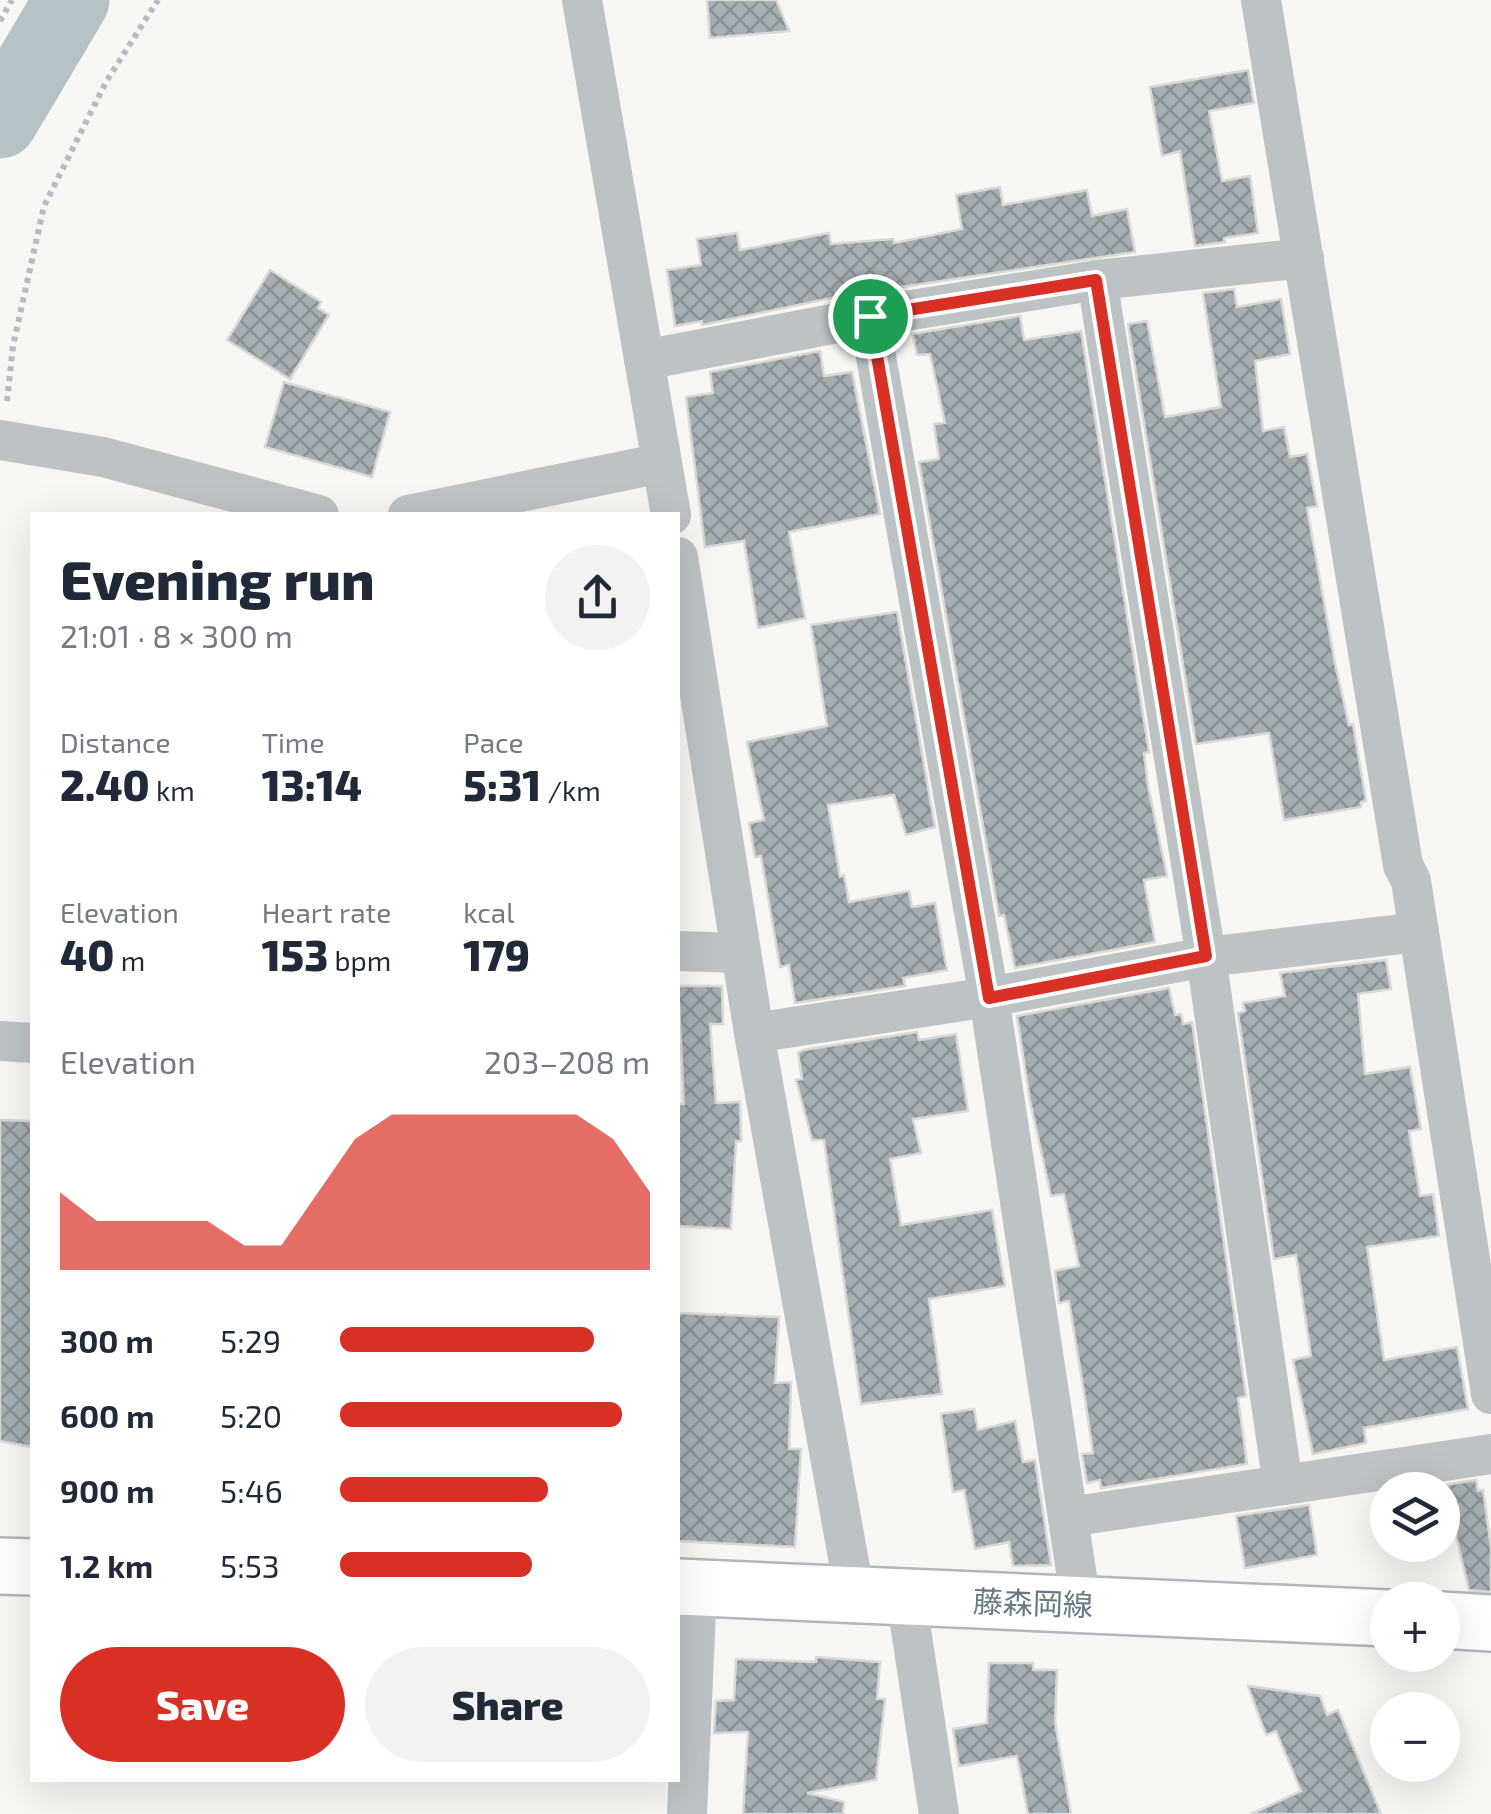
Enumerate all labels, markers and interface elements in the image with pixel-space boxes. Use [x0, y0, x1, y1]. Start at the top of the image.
pin [828, 274, 913, 359]
icon: arrive [843, 289, 898, 344]
text: Evening run [60, 545, 375, 611]
button: share [545, 545, 650, 650]
text: 21:01 · 8 × 300 m [60, 616, 293, 654]
text: Distance [60, 725, 171, 759]
text: Time [262, 725, 324, 759]
text: Pace [463, 725, 524, 759]
text: 2.40 [60, 759, 150, 809]
text: 13:14 [262, 759, 362, 809]
text: 5:31 [463, 759, 541, 809]
text: km [150, 773, 195, 807]
text: /km [541, 773, 601, 807]
text: Elevation [60, 895, 179, 929]
text: Heart rate [262, 895, 391, 929]
text: kcal [463, 895, 515, 929]
text: 40 [60, 929, 114, 979]
text: 153 [262, 929, 328, 979]
text: 179 [463, 929, 530, 979]
text: m [114, 943, 145, 977]
text: bpm [328, 943, 391, 977]
text: Elevation [60, 1042, 196, 1080]
text: 203–208 m [484, 1042, 650, 1080]
text: 300 m [60, 1321, 154, 1359]
text: 5:29 [220, 1321, 281, 1359]
text: 600 m [60, 1396, 154, 1434]
text: 5:20 [220, 1396, 282, 1434]
text: 900 m [60, 1471, 154, 1509]
text: 5:46 [220, 1471, 283, 1509]
map controls [1370, 1472, 1460, 1782]
button: layers [1370, 1472, 1460, 1562]
text: 1.2 km [60, 1546, 153, 1584]
text: 5:53 [220, 1546, 280, 1584]
street label: 藤森岡線 [972, 1582, 1094, 1622]
button: + [1370, 1582, 1460, 1672]
button: Save [60, 1647, 345, 1762]
button: Share [365, 1647, 650, 1762]
button: − [1370, 1692, 1460, 1782]

